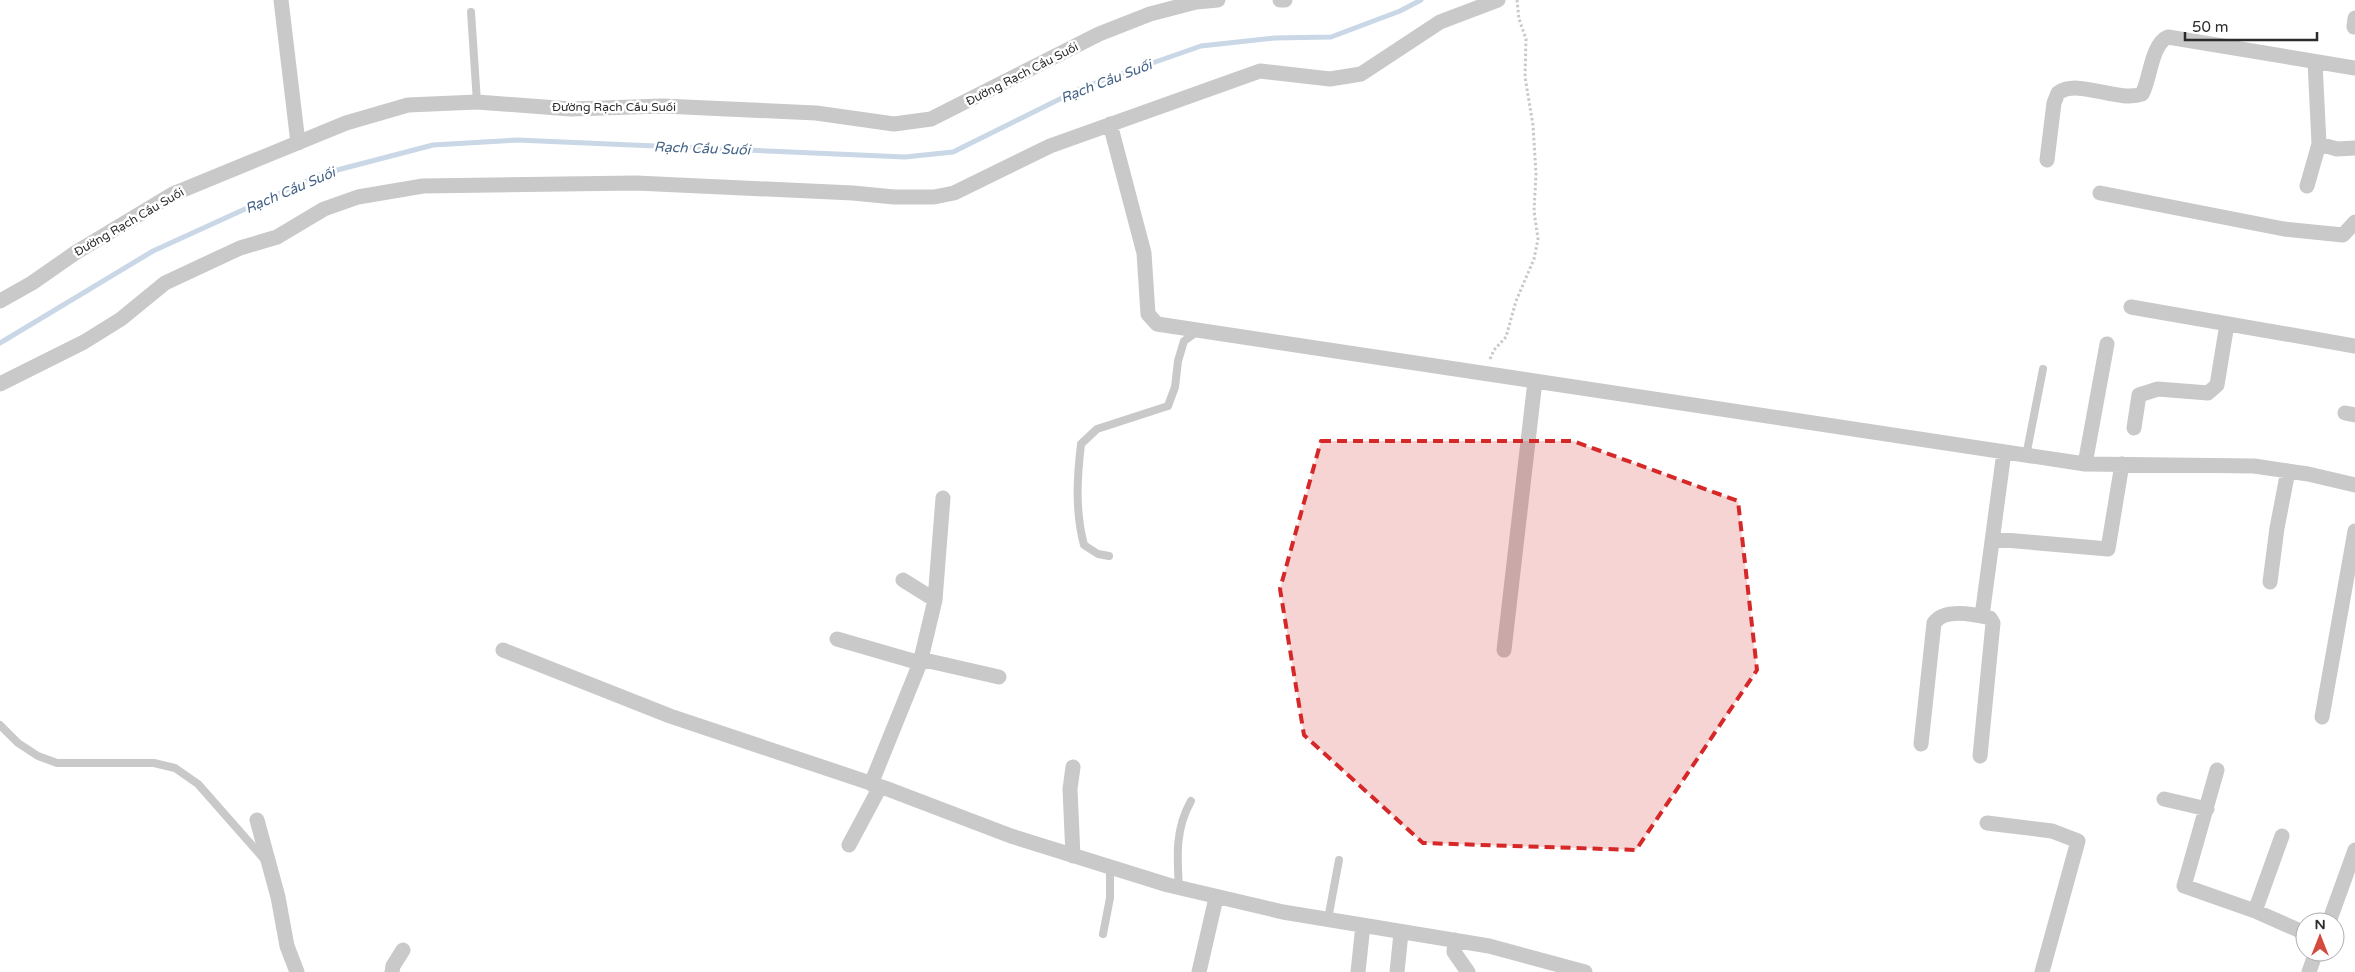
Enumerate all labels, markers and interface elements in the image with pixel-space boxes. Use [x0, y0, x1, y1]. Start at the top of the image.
scale bar [2185, 10, 2318, 42]
text: 50 m [2192, 18, 2229, 36]
street label: Đường Rạch Cầu Suối [964, 40, 1080, 108]
water label: Rạch Cầu Suối [1058, 56, 1156, 107]
street label: Đường Rạch Cầu Suối [552, 100, 676, 114]
water label: Rạch Cầu Suối [654, 138, 752, 159]
water label: Rạch Cầu Suối [243, 163, 339, 217]
street label: Đường Rạch Cầu Suối [72, 185, 186, 259]
north arrow [2295, 912, 2345, 962]
text: N [2314, 916, 2326, 933]

